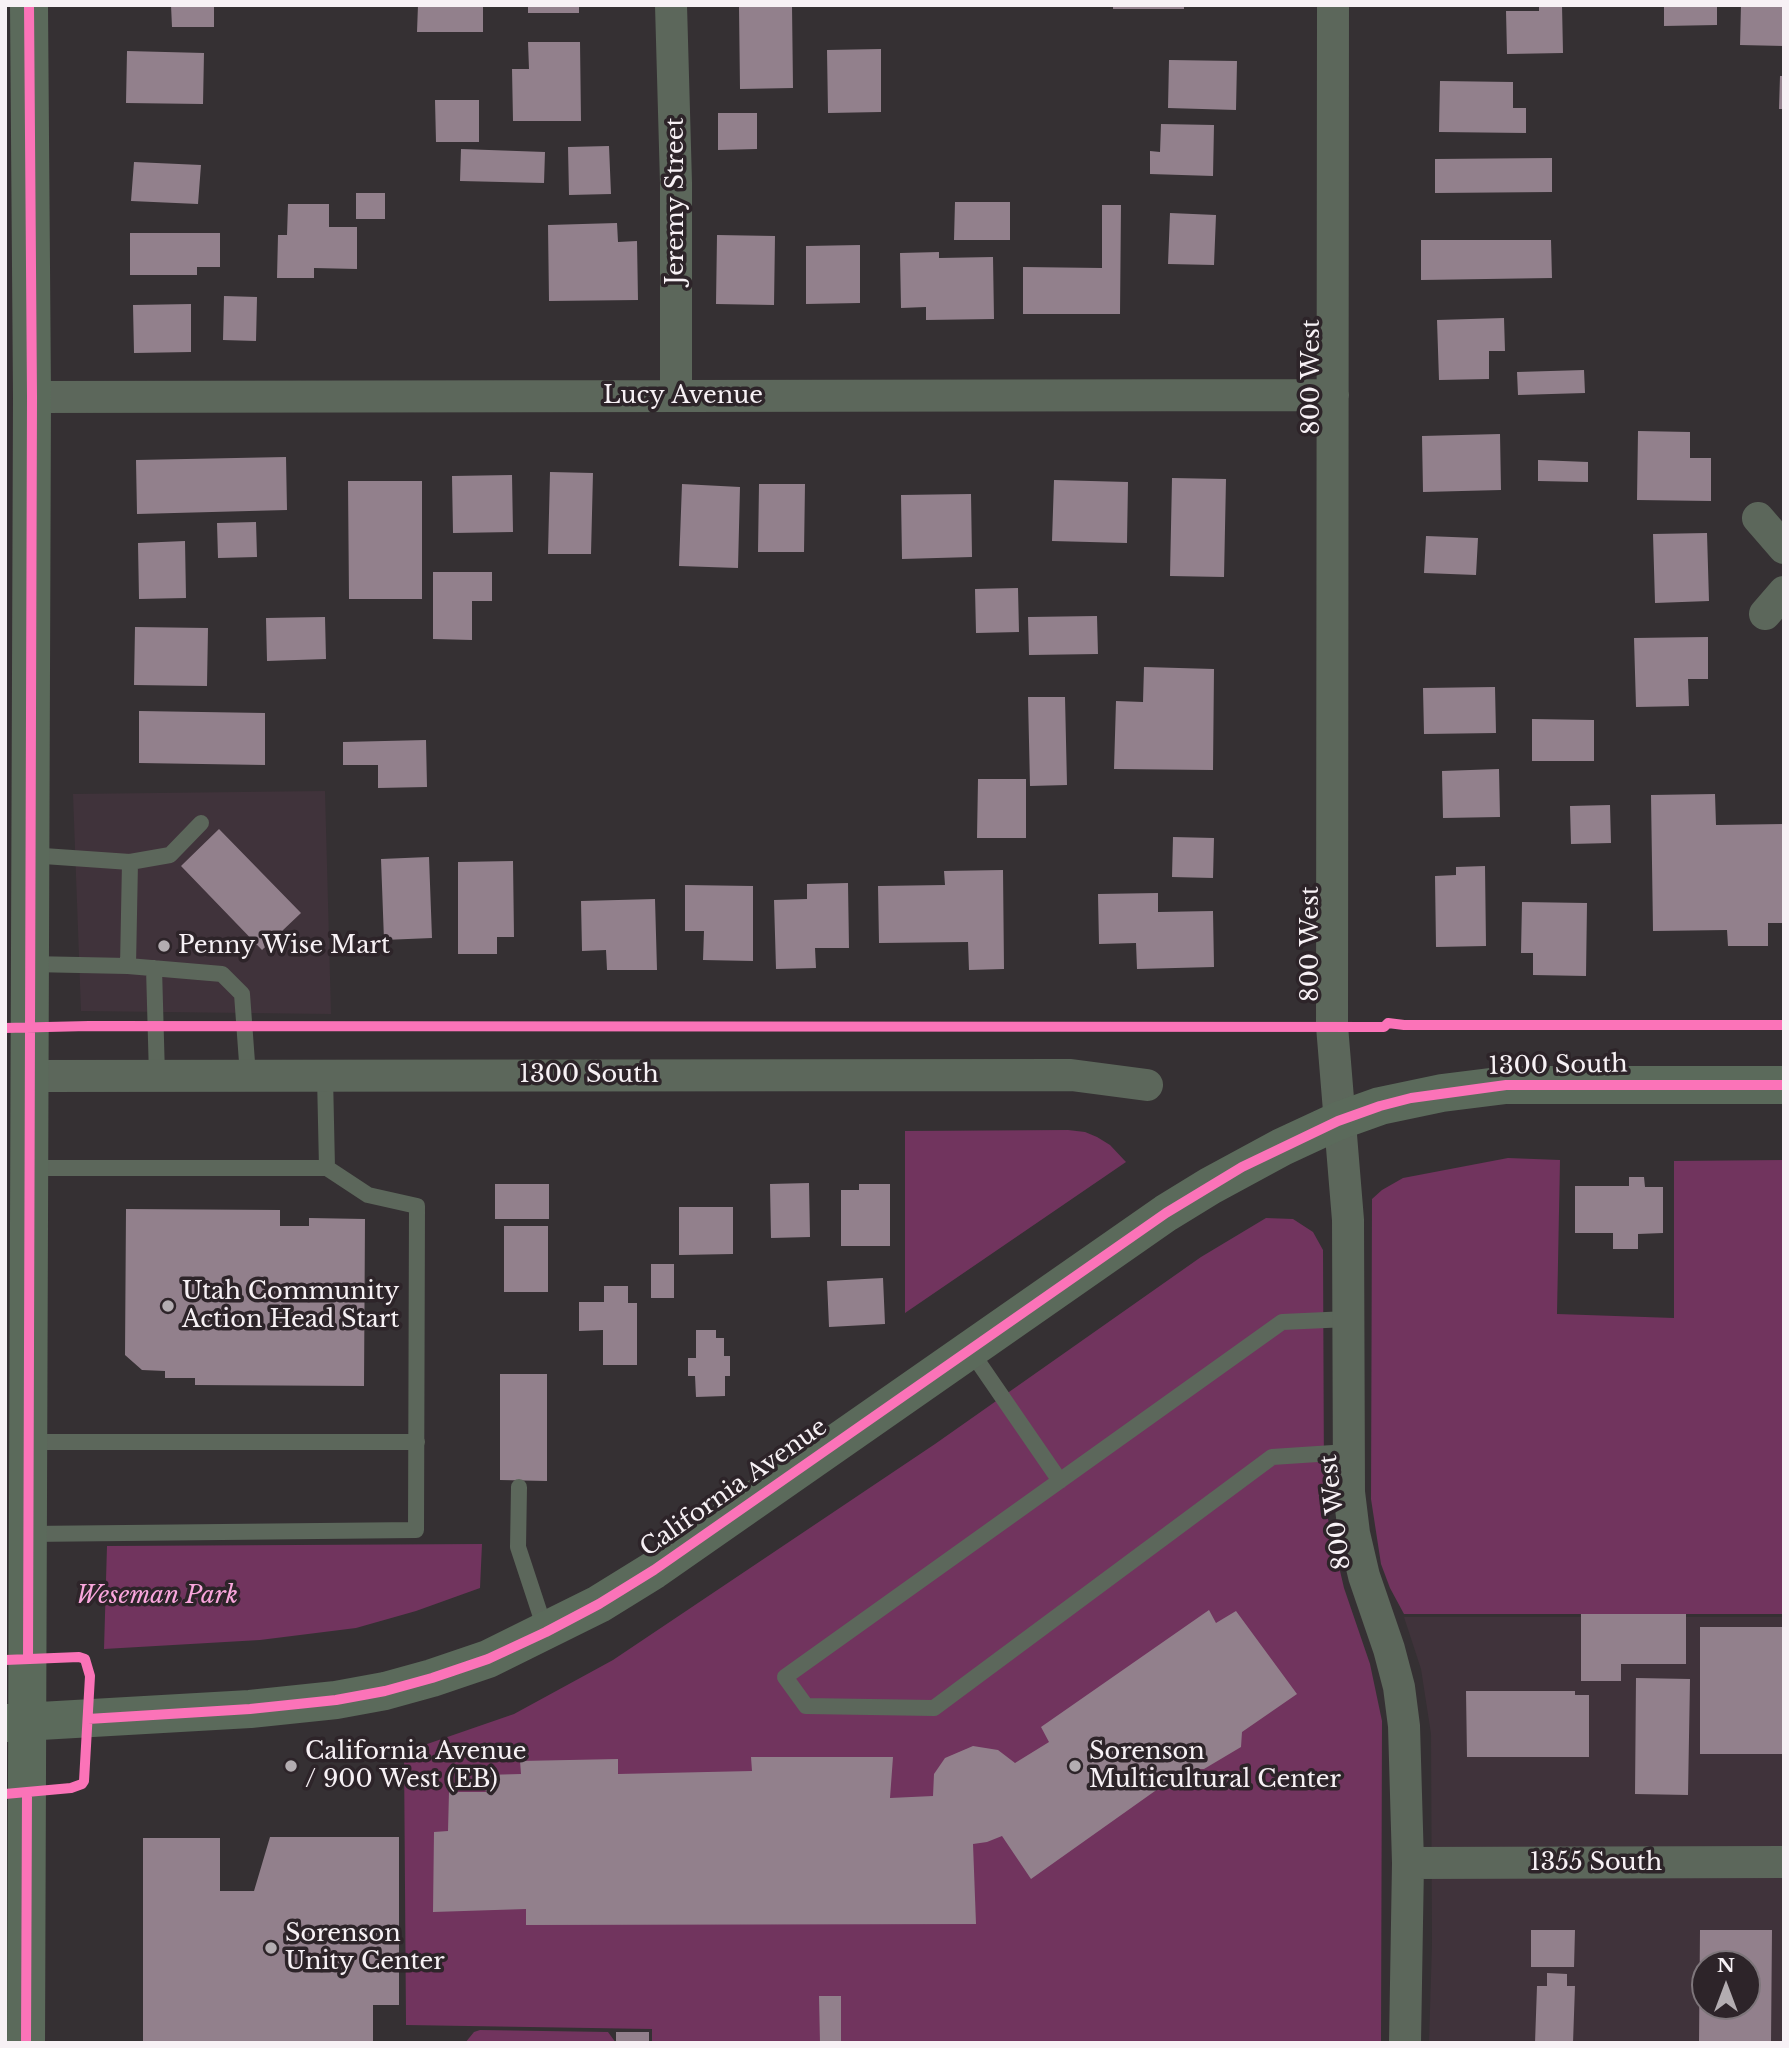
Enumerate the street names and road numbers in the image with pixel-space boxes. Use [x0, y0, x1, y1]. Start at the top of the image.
street label: Jeremy Street [662, 117, 690, 285]
street label: 800 West [1298, 319, 1326, 435]
street label: Lucy Avenue [603, 382, 763, 410]
street label: 800 West [1297, 886, 1325, 1002]
street label: 1300 South [1488, 1050, 1628, 1082]
street label: 1300 South [519, 1061, 659, 1089]
street label: California Avenue [635, 1413, 833, 1563]
street label: 800 West [1315, 1453, 1357, 1571]
street label: 1355 South [1530, 1849, 1662, 1877]

